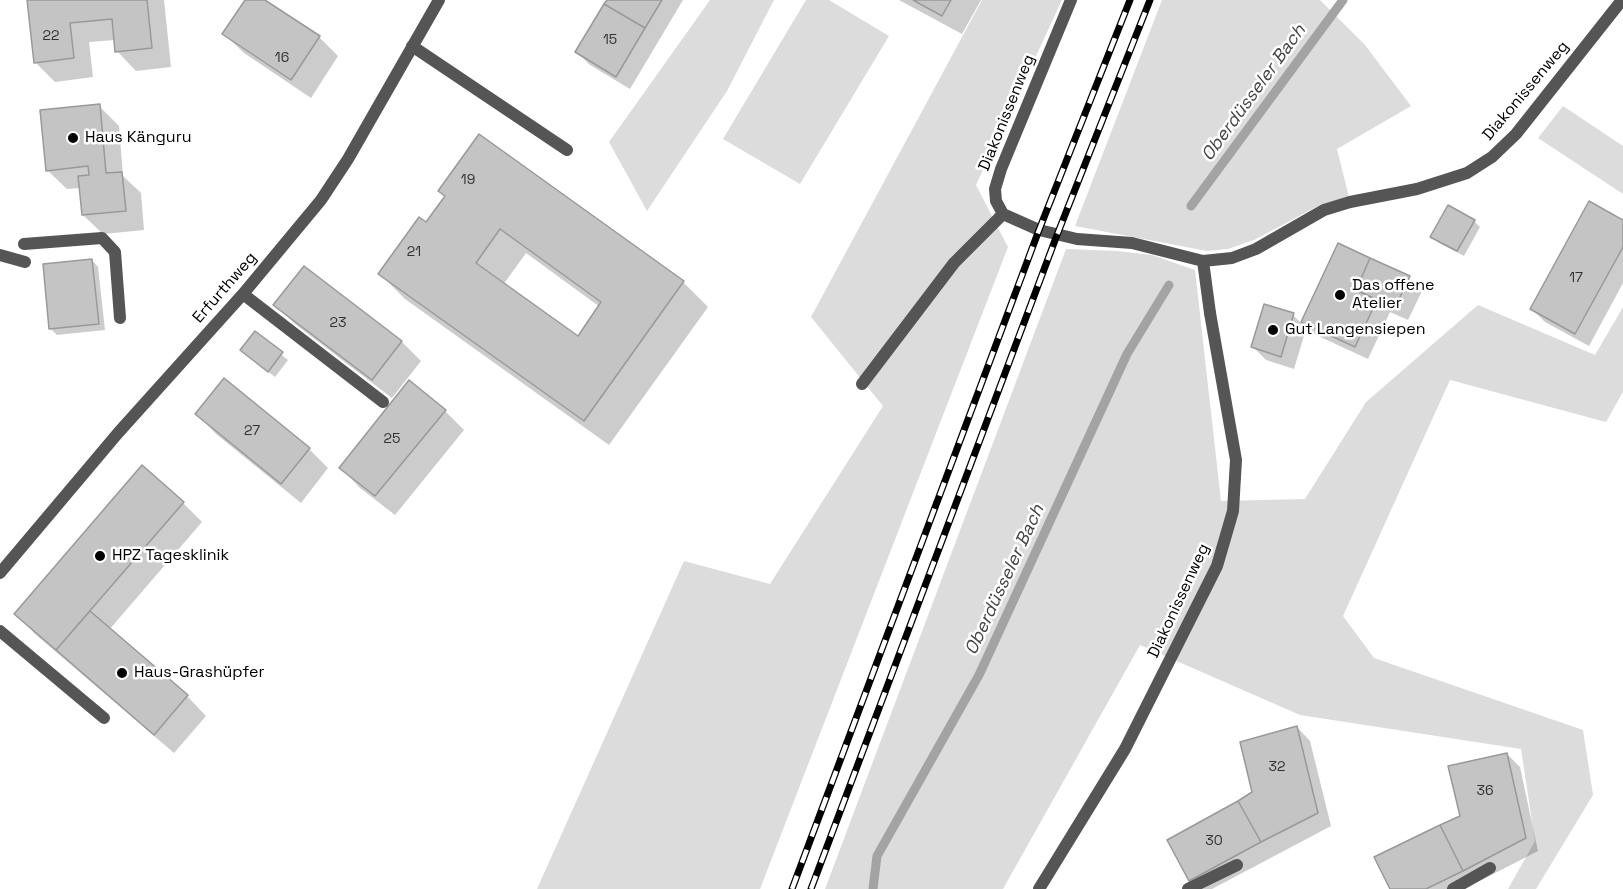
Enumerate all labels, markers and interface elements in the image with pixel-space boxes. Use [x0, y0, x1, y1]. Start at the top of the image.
water label: Oberdüsseler Bach [1197, 21, 1311, 165]
house number: 22 [43, 28, 59, 44]
house number: 15 [603, 32, 617, 48]
street label: Diakonissenweg [1479, 37, 1573, 145]
house number: 16 [275, 50, 289, 66]
street label: Diakonissenweg [975, 52, 1039, 174]
place label: Haus Känguru [85, 128, 191, 148]
marker: Haus Känguru [66, 131, 80, 145]
house number: 19 [461, 172, 475, 188]
house number: 21 [407, 244, 421, 260]
street label: Erfurthweg [189, 249, 261, 327]
house number: 17 [1569, 270, 1583, 286]
place label: Das offene Atelier [1352, 276, 1434, 314]
marker: Das offene Atelier [1333, 288, 1347, 302]
house number: 23 [330, 315, 346, 331]
place label: Gut Langensiepen [1285, 320, 1426, 340]
marker: Gut Langensiepen [1266, 323, 1280, 337]
house number: 27 [244, 423, 260, 439]
house number: 25 [384, 431, 400, 447]
water label: Oberdüsseler Bach [961, 501, 1049, 659]
street label: Diakonissenweg [1144, 541, 1214, 661]
place label: HPZ Tagesklinik [112, 546, 229, 566]
marker: HPZ Tagesklinik [93, 549, 107, 563]
place label: Haus-Grashüpfer [134, 663, 265, 683]
marker: Haus-Grashüpfer [115, 666, 129, 680]
house number: 32 [1269, 759, 1285, 775]
house number: 36 [1476, 783, 1494, 799]
house number: 30 [1205, 833, 1223, 849]

